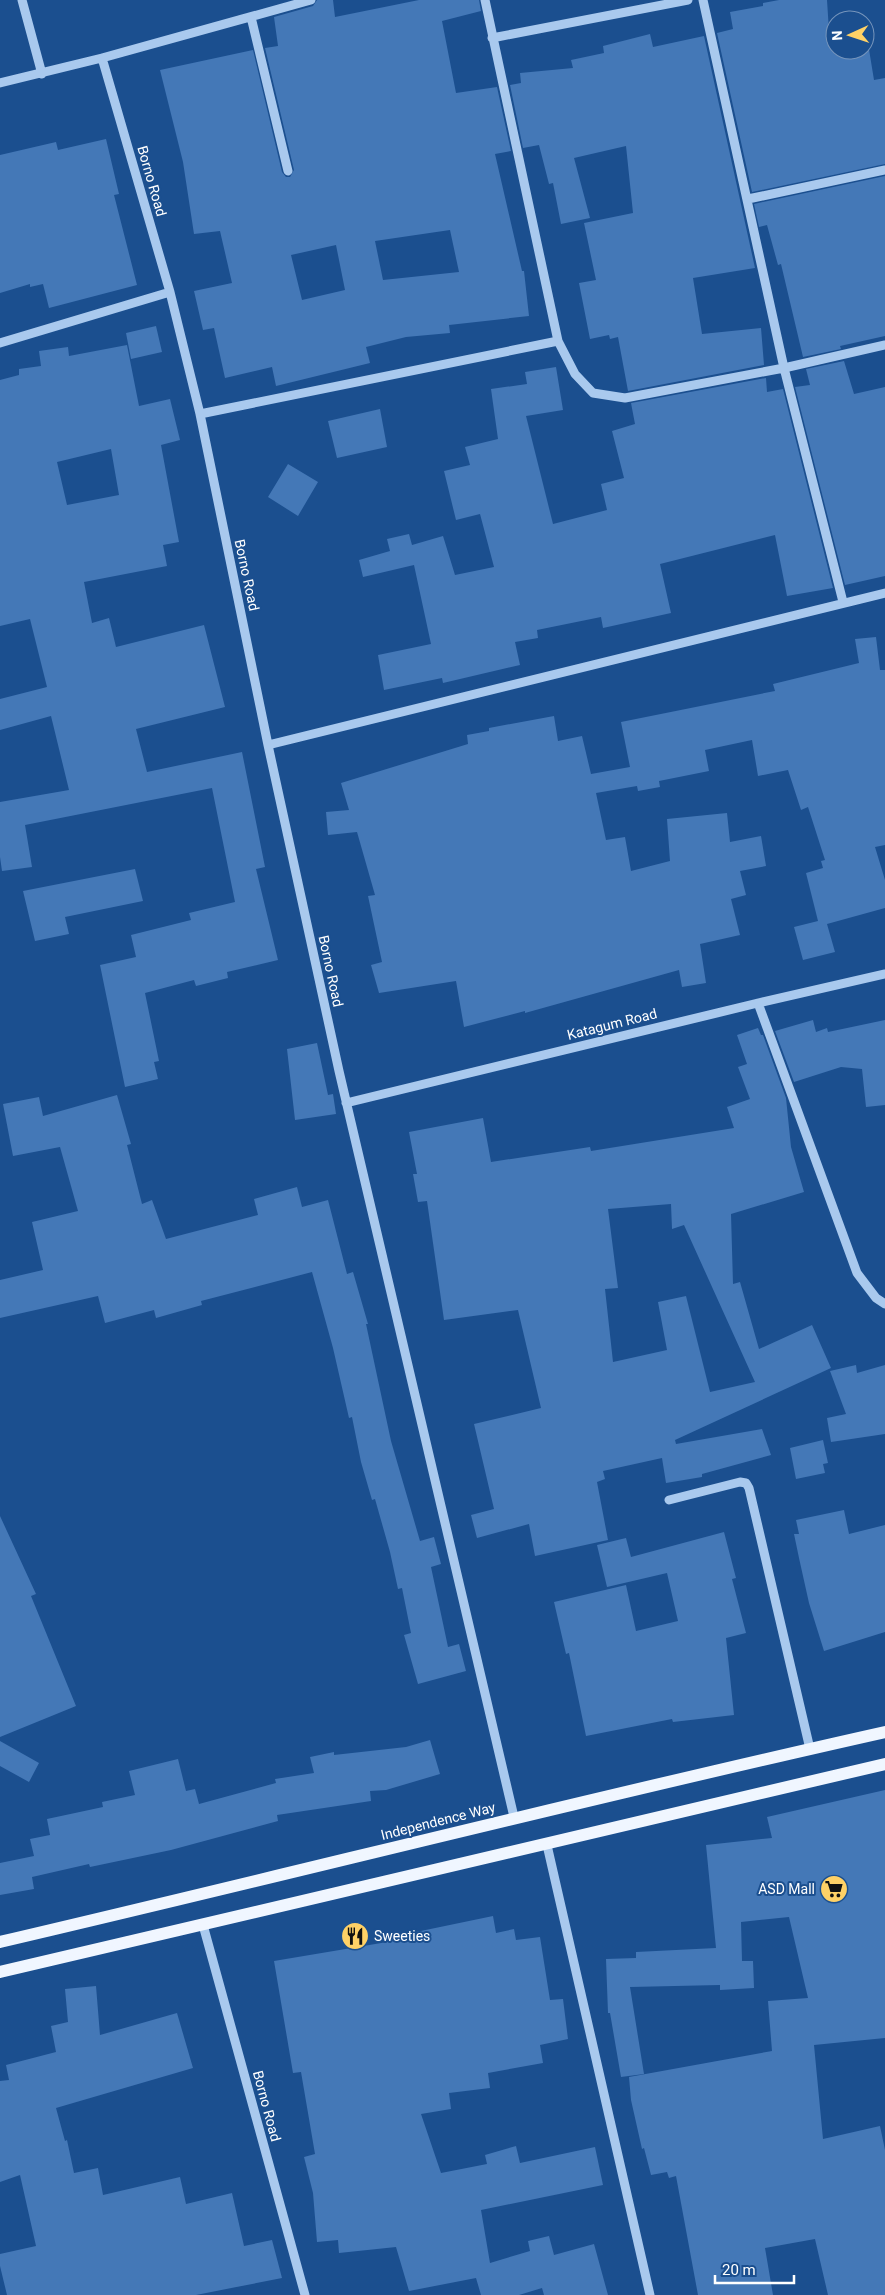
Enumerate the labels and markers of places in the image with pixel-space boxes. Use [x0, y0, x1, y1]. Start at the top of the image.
supermarket icon: ASD Mall [819, 1874, 849, 1904]
place label: ASD Mall [758, 1881, 815, 1897]
restaurant icon: Sweeties [340, 1921, 370, 1951]
place label: Sweeties [374, 1928, 430, 1944]

